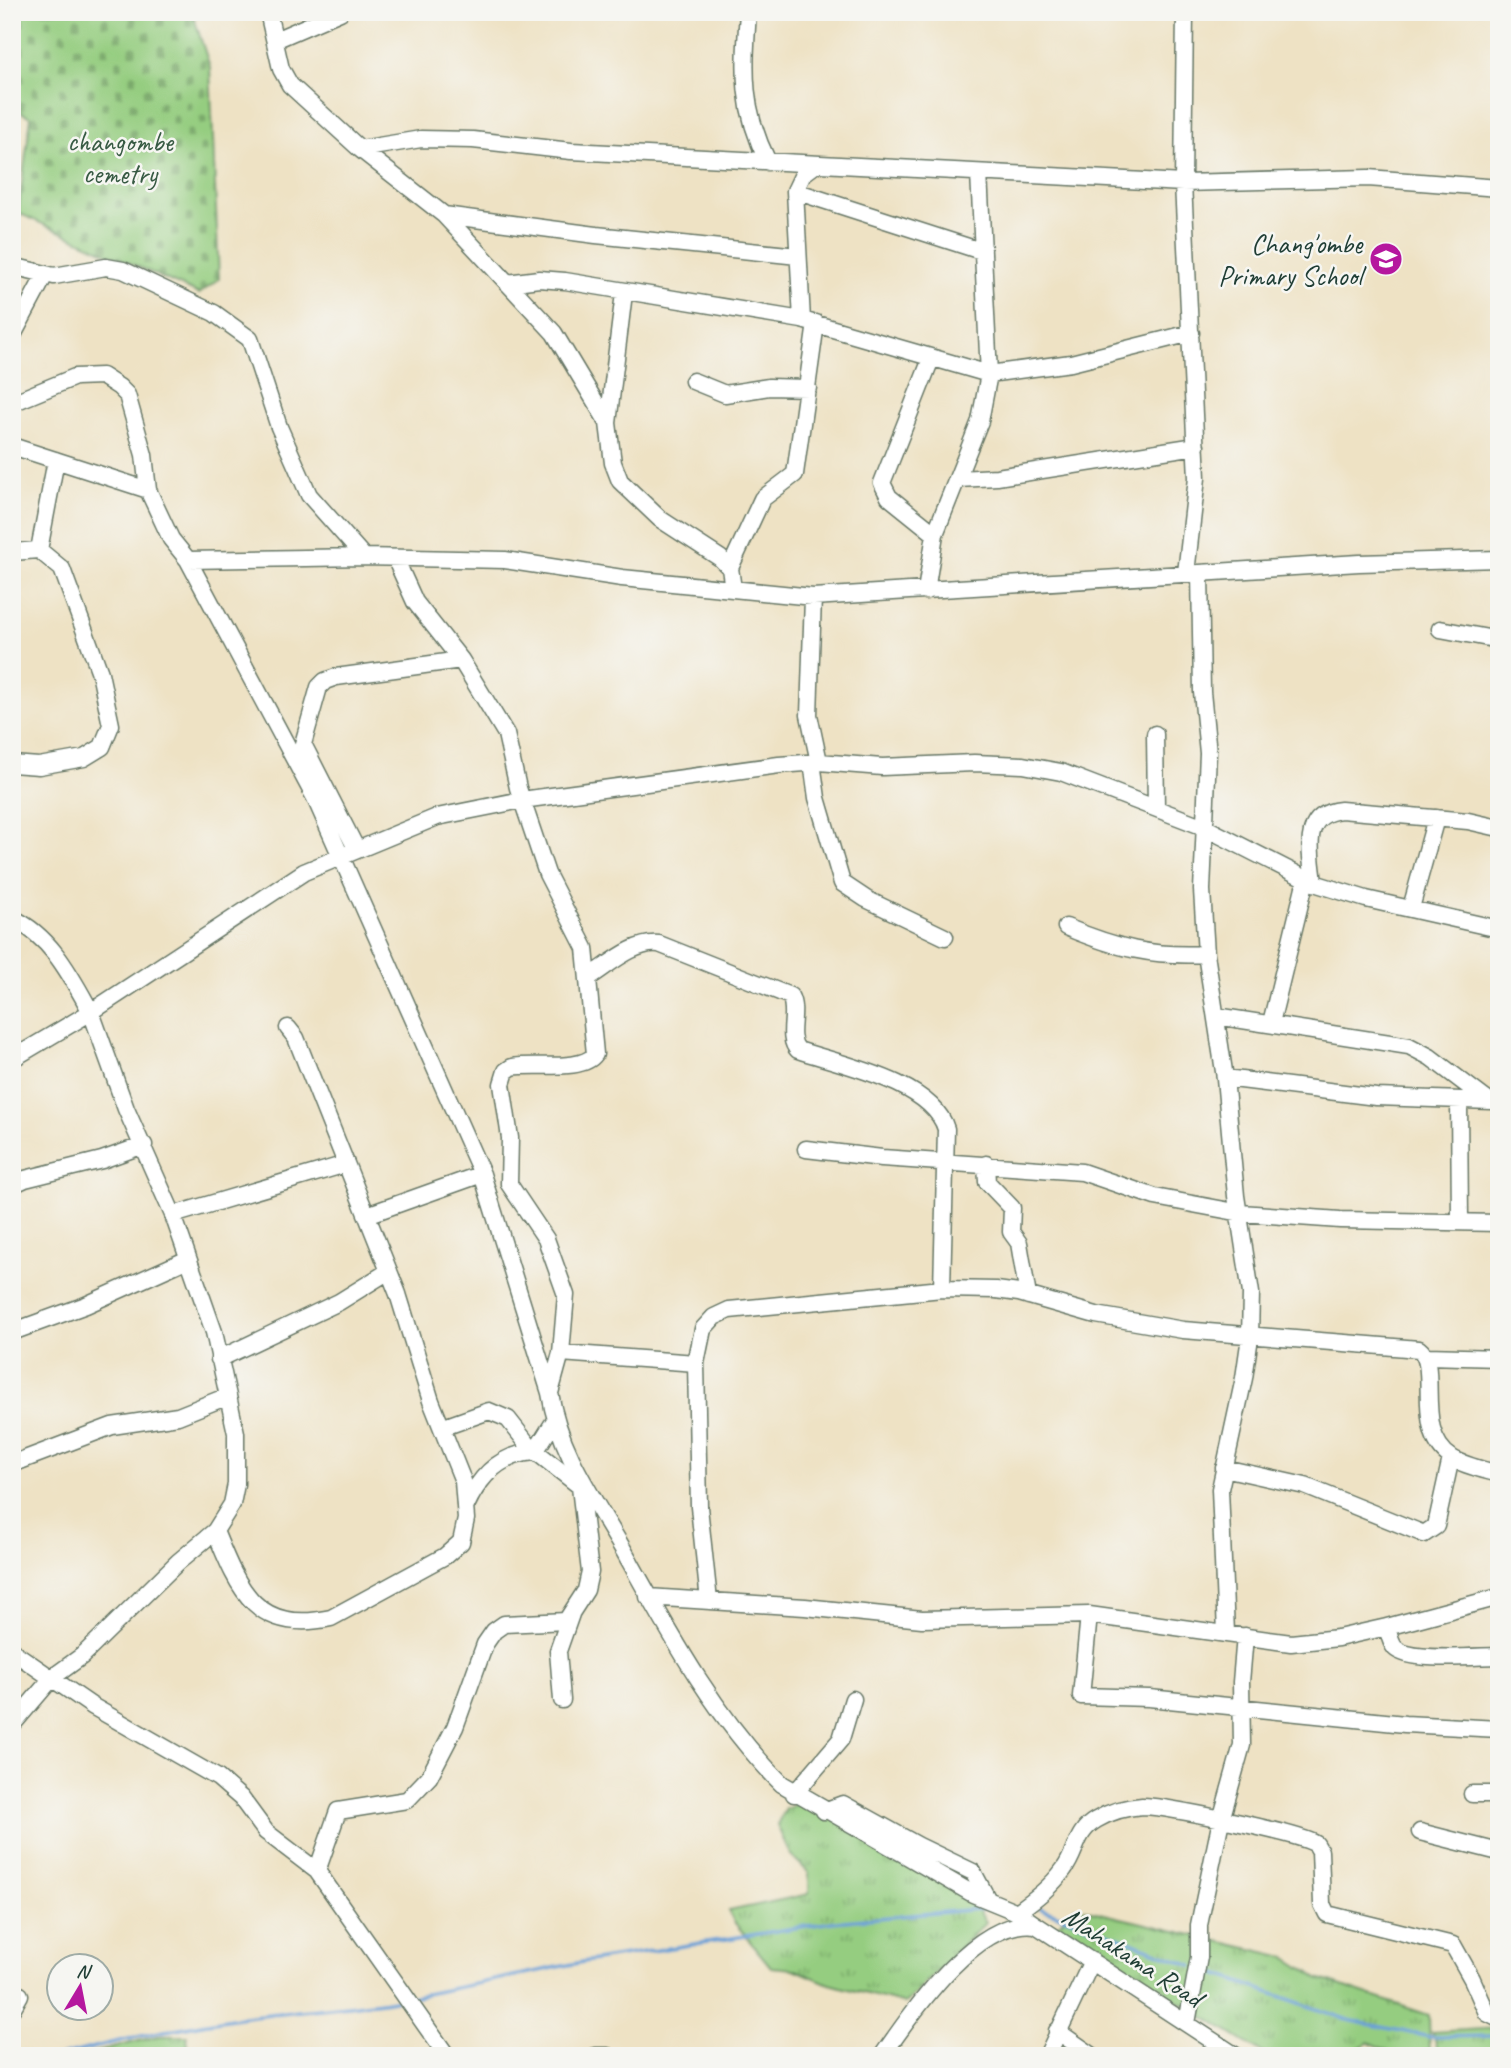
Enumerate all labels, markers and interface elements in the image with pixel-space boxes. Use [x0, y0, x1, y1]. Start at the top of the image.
park label: changombe cemetry [67, 124, 175, 191]
place label: Chang'ombe Primary School [1218, 226, 1367, 293]
school or university icon: Chang'ombe Primary School [1367, 240, 1405, 278]
street label: Mahakama Road [1056, 1898, 1213, 2017]
north arrow [46, 1952, 116, 2022]
text: N [75, 1958, 94, 1985]

